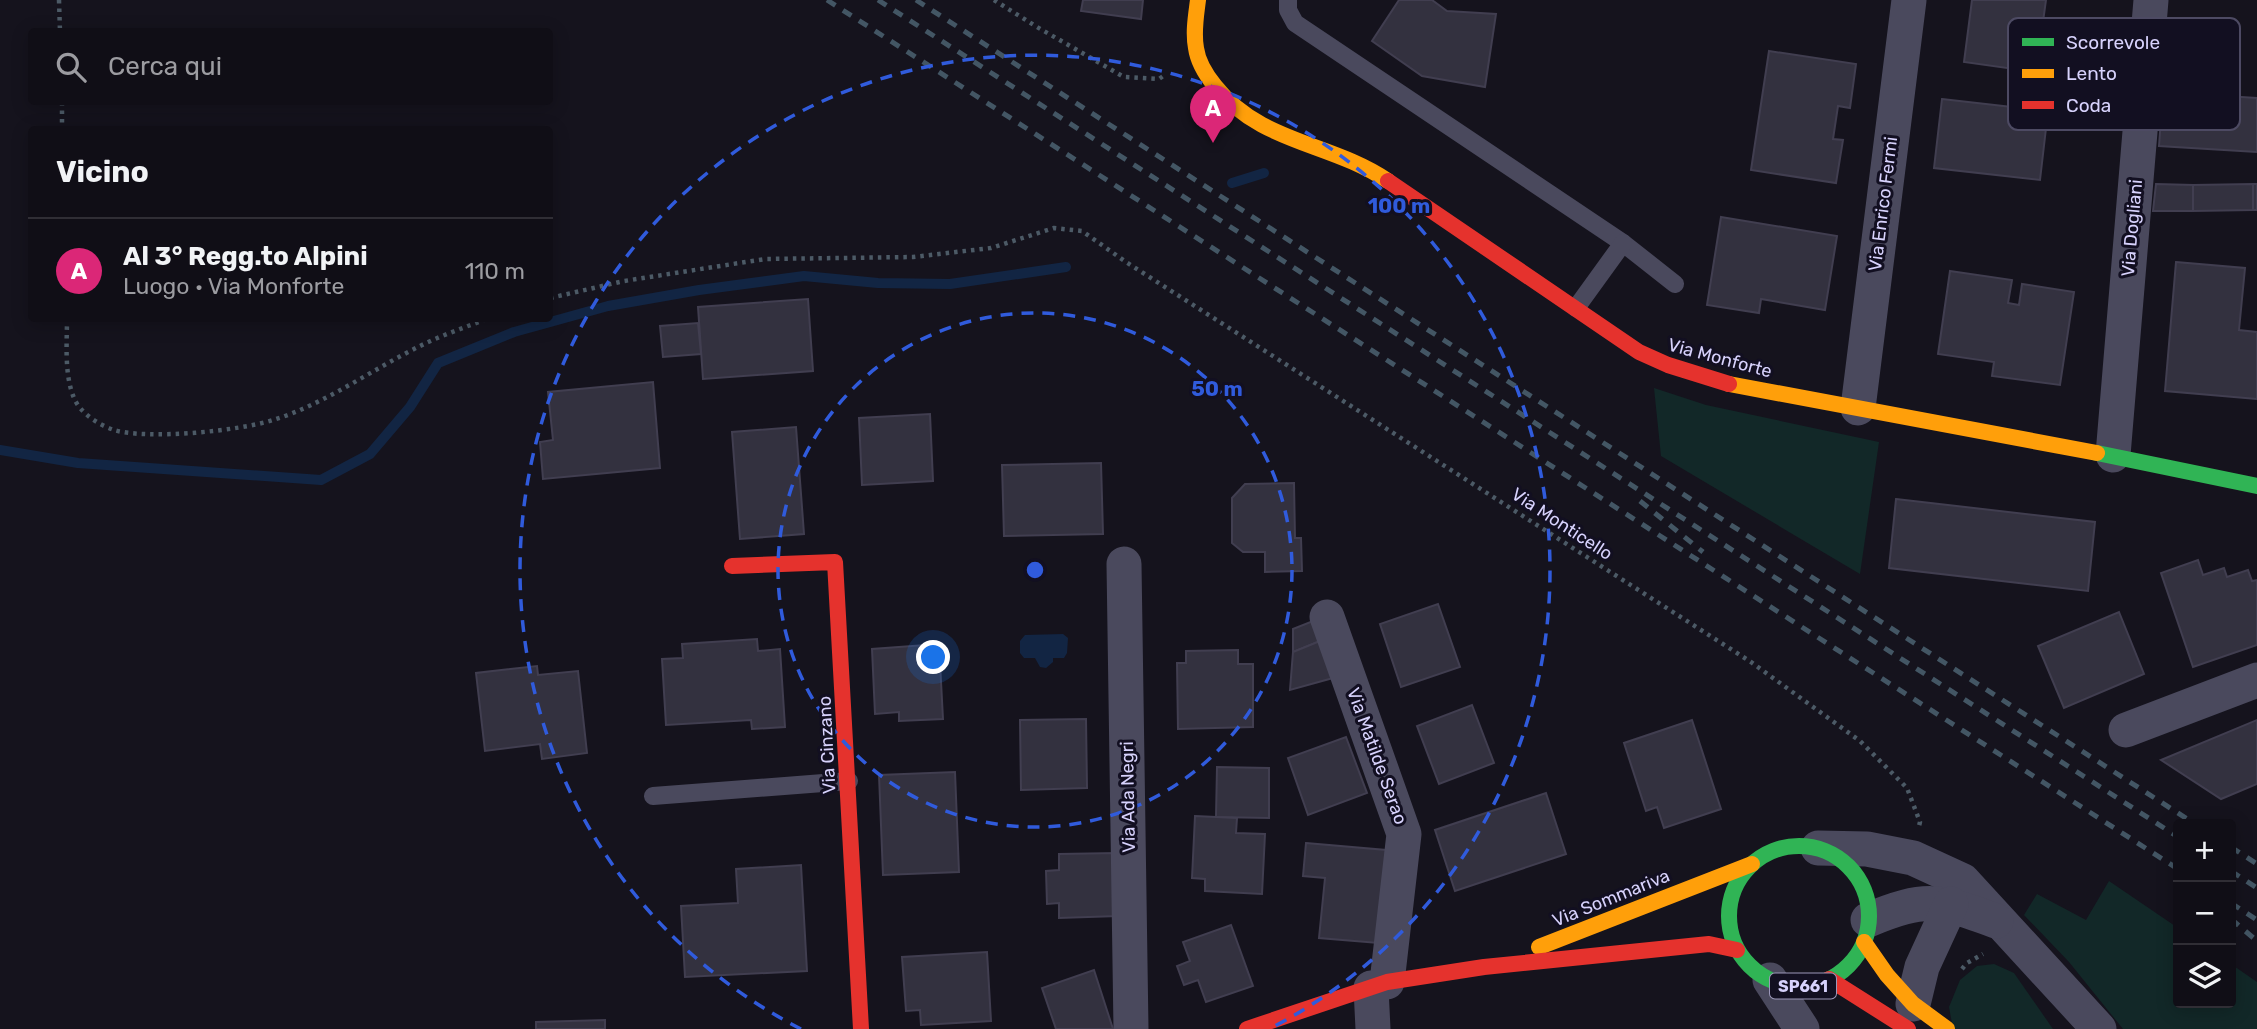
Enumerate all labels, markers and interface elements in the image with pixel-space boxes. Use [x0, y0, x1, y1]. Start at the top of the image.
legend [2008, 18, 2240, 130]
search box [28, 28, 553, 105]
text: Scorrevole [2066, 31, 2160, 54]
icon: search [52, 48, 90, 86]
text: Cerca qui [108, 51, 222, 82]
text: Lento [2066, 62, 2117, 85]
pin: A [1190, 85, 1236, 143]
text: Coda [2066, 94, 2111, 117]
street label: Via Enrico Fermi [1864, 135, 1902, 273]
text: Vicino [56, 154, 149, 190]
street label: Via Dogliani [2117, 178, 2147, 278]
text: 100 m [1368, 193, 1430, 218]
text: Al 3° Regg.to Alpini [123, 241, 368, 272]
text: A [71, 257, 87, 285]
text: 110 m [465, 257, 525, 285]
text: Luogo · Via Monforte [123, 272, 344, 300]
street label: Via Monforte [1666, 334, 1774, 382]
text: 50 m [1191, 376, 1243, 401]
street label: Via Monticello [1507, 483, 1617, 565]
centre of rings [1023, 558, 1047, 582]
your location [916, 640, 950, 674]
street label: Via Matilde Serao [1342, 685, 1412, 827]
street label: Via Cinzano [813, 695, 841, 795]
street label: Via Ada Negri [1116, 741, 1140, 853]
map controls [2173, 819, 2236, 1008]
button: + [2173, 819, 2236, 882]
street label: Via Sommariva [1549, 864, 1673, 932]
button: − [2173, 882, 2236, 945]
button: layers [2173, 945, 2236, 1008]
road number: SP661 [1770, 974, 1836, 998]

